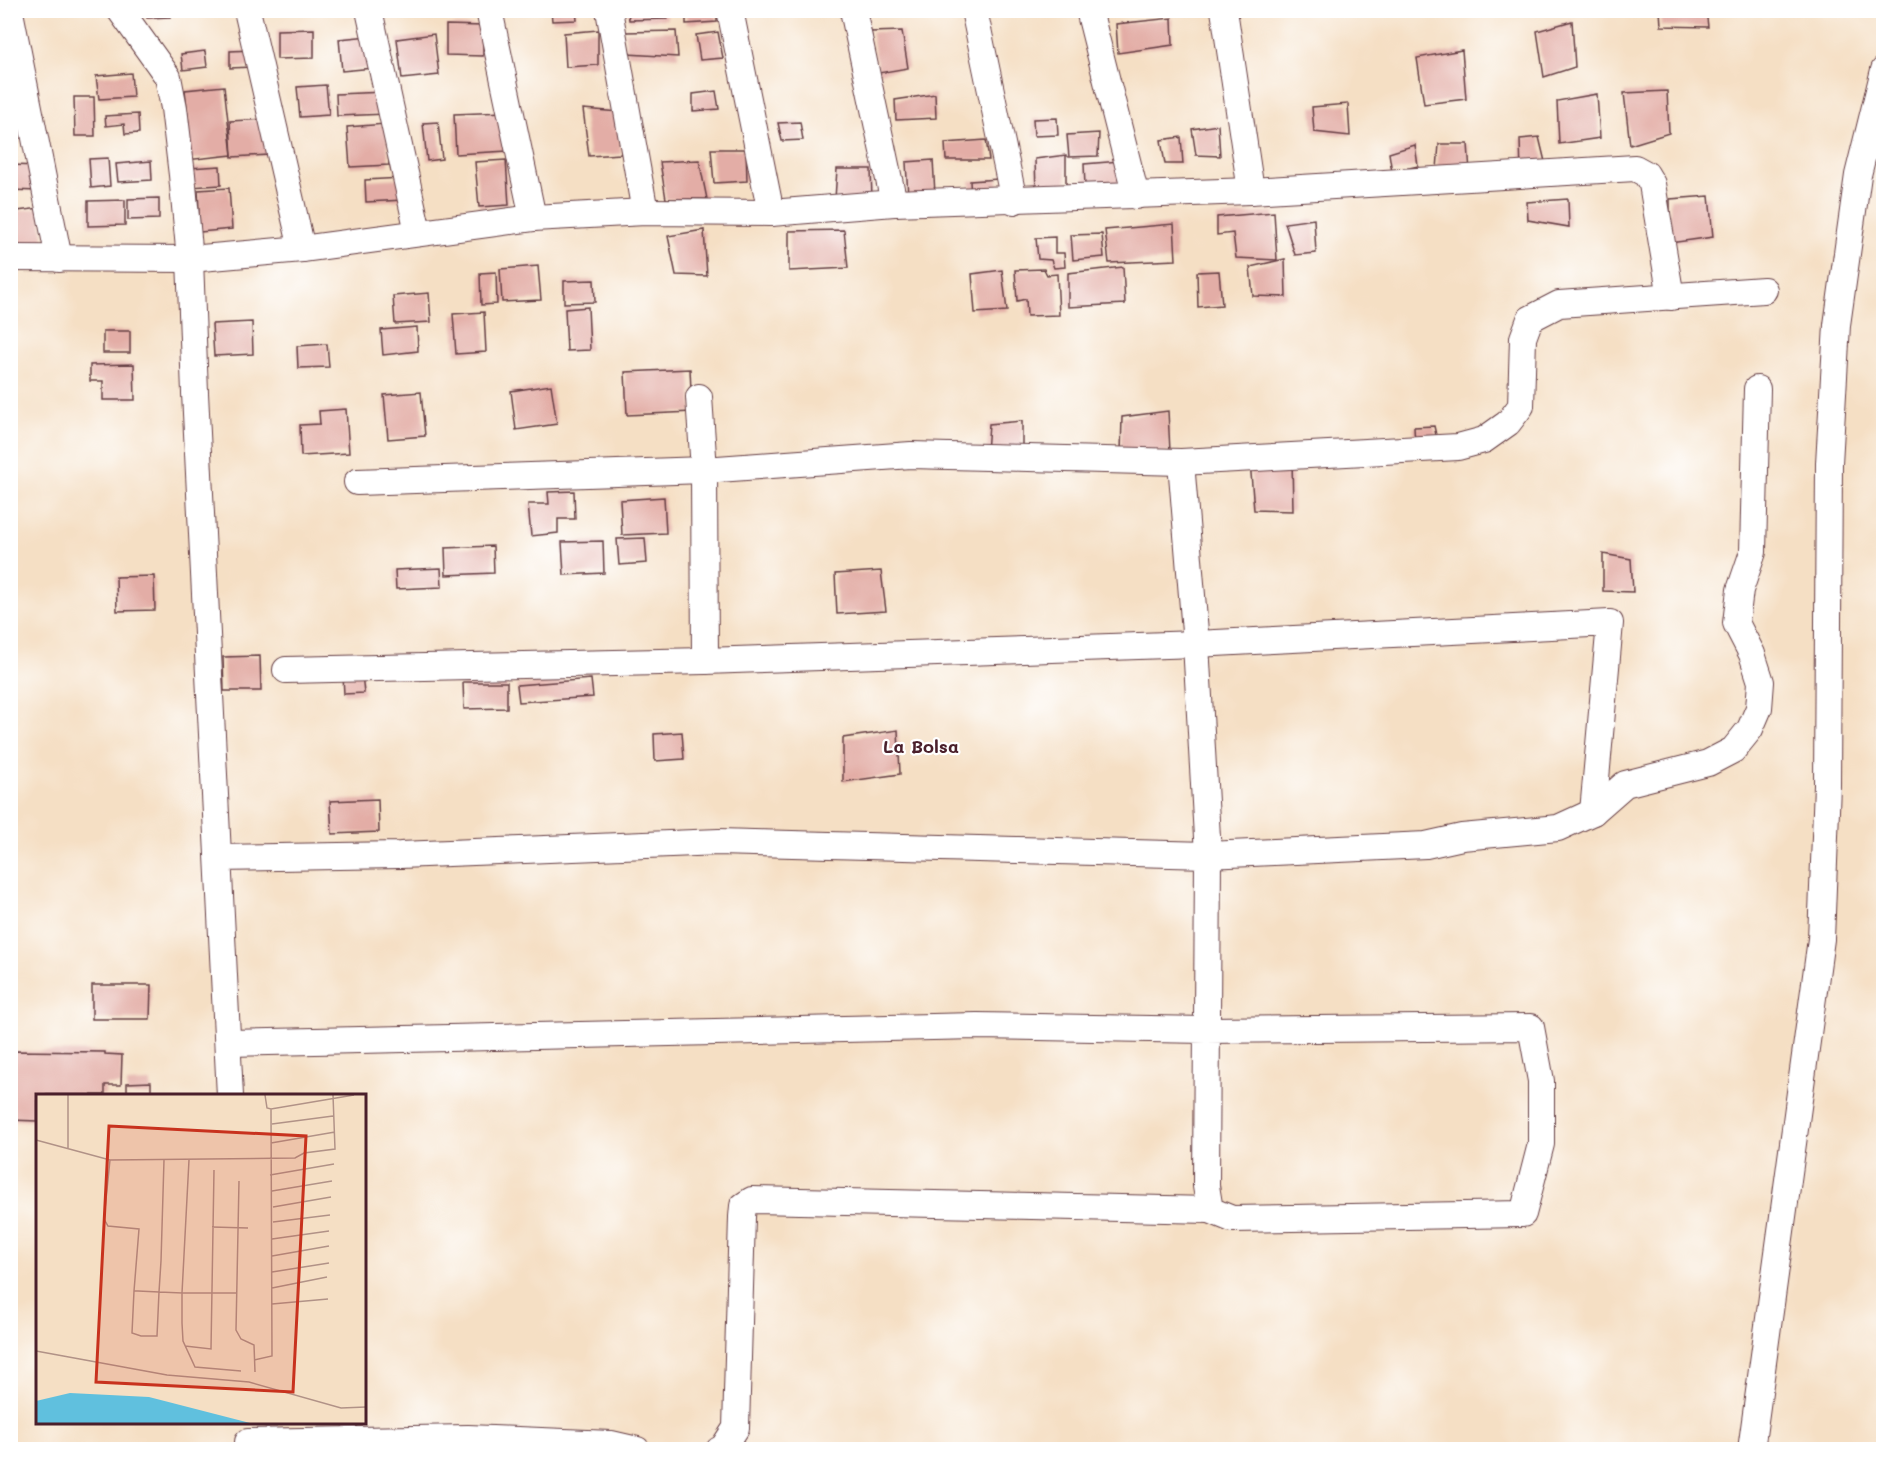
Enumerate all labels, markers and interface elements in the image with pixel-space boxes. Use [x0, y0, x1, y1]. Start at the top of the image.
district label: La Bolsa [883, 734, 959, 758]
inset map [36, 1094, 366, 1424]

